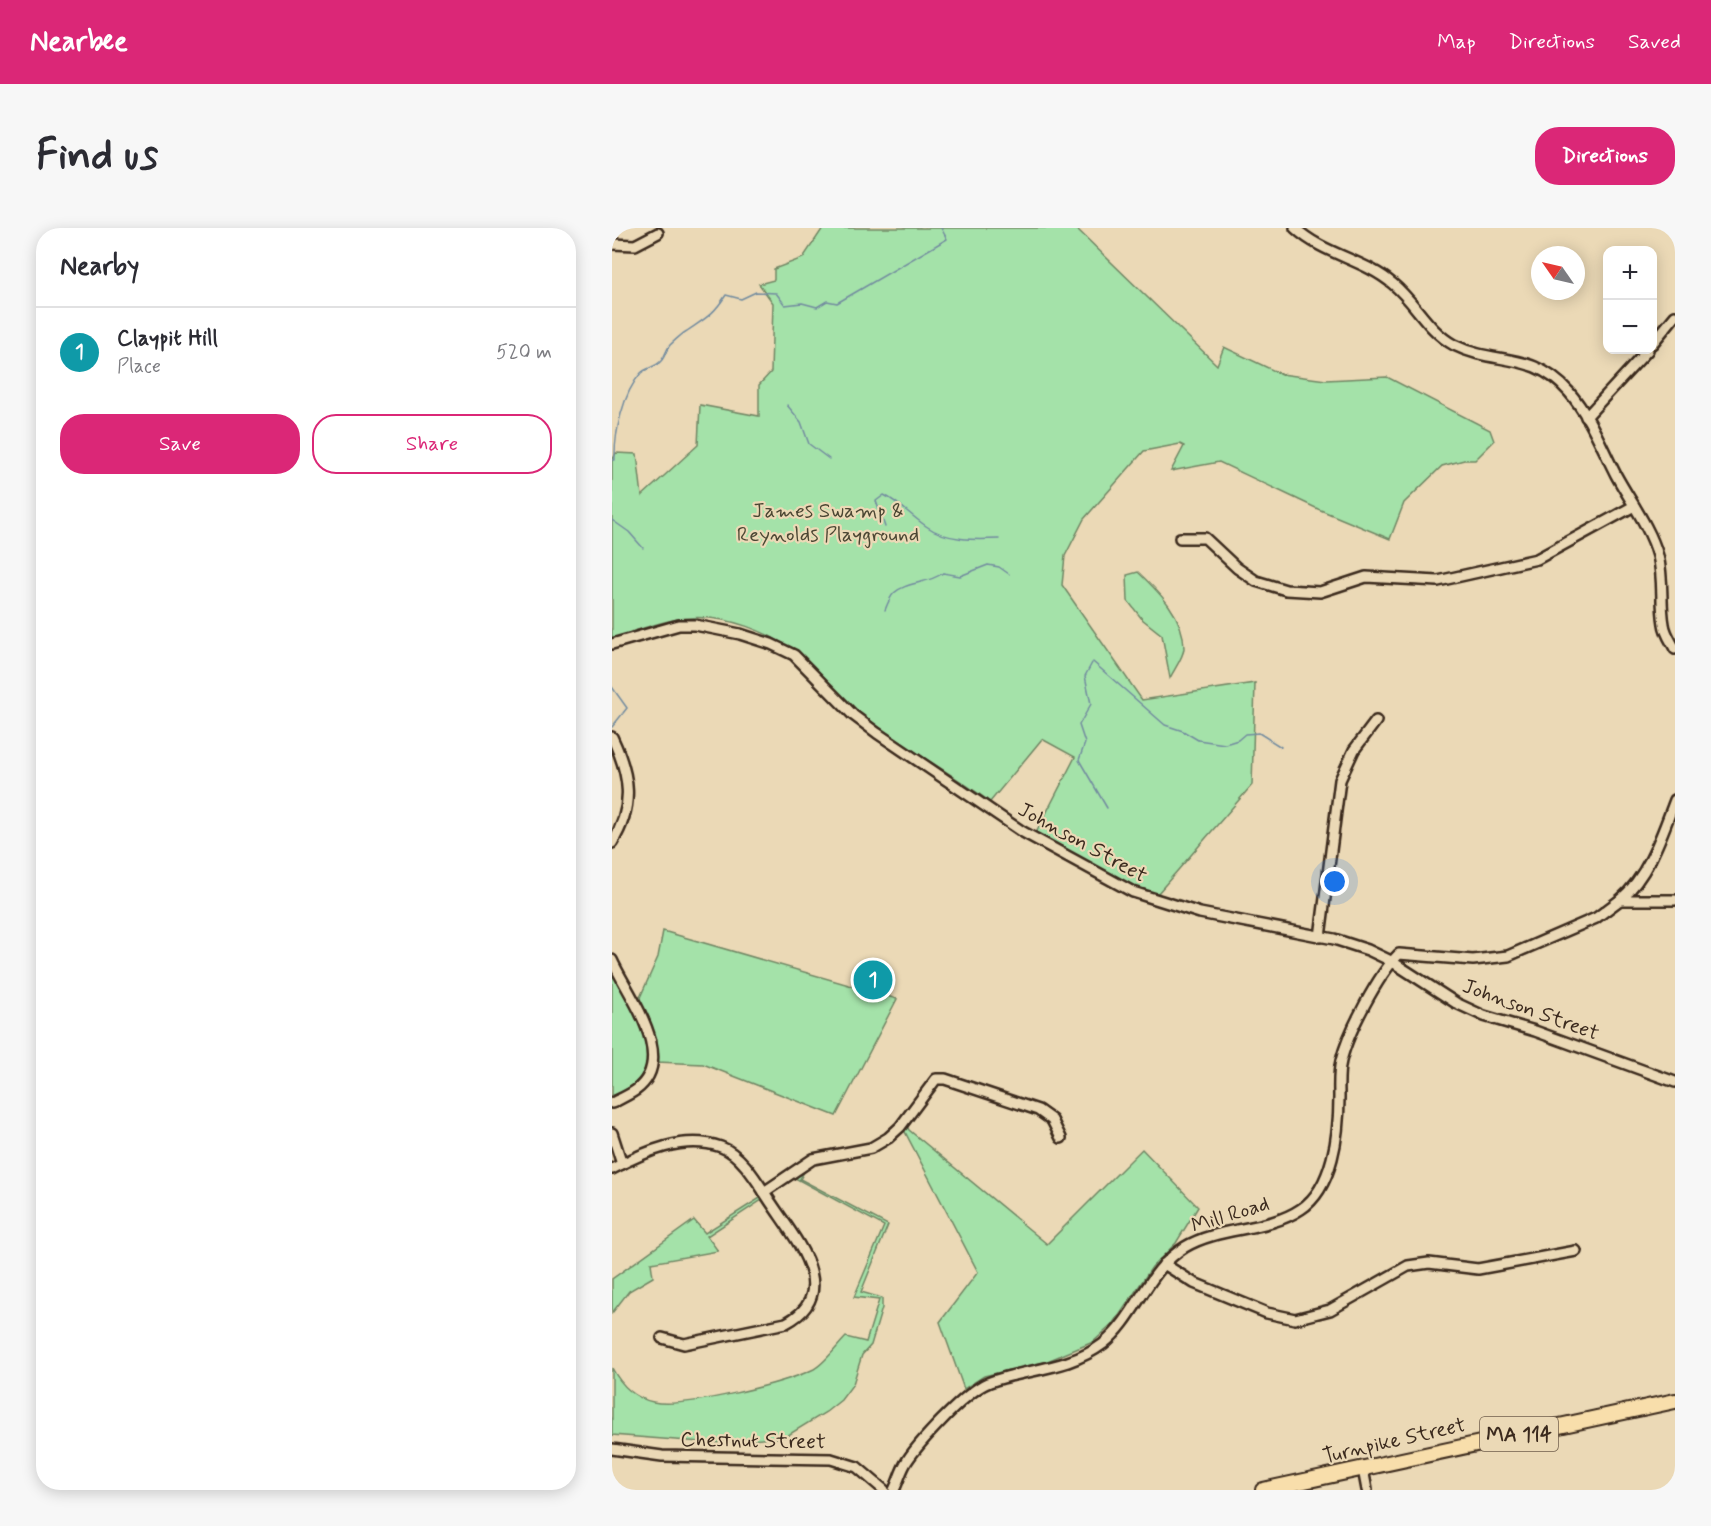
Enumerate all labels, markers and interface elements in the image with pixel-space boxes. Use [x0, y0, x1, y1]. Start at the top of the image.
text: Nearbee [30, 24, 128, 61]
text: Map [1437, 28, 1476, 56]
text: Directions [1509, 28, 1595, 56]
text: Saved [1628, 28, 1681, 56]
button: Directions [1535, 127, 1675, 185]
text: Find us [36, 129, 158, 184]
north arrow [1531, 246, 1585, 300]
map controls [1603, 246, 1657, 354]
button: + [1603, 246, 1657, 300]
text: Nearby [60, 250, 139, 284]
button: − [1603, 300, 1657, 354]
text: Claypit Hill [117, 325, 218, 353]
text: 1 [75, 339, 84, 366]
text: 520 m [496, 339, 552, 366]
text: Place [117, 353, 161, 380]
button: Save [60, 414, 300, 474]
button: Share [312, 414, 552, 474]
park label: James Swamp & Reynolds Playground [737, 497, 919, 549]
street label: Johnson Street [1013, 796, 1152, 890]
your location [1320, 867, 1349, 896]
pin: 1 [854, 958, 892, 1002]
street label: Johnson Street [1458, 972, 1603, 1048]
street label: Mill Road [1188, 1190, 1273, 1240]
street label: Turnpike Street [1320, 1411, 1468, 1471]
road number: MA 114 [1480, 1417, 1558, 1451]
street label: Chestnut Street [680, 1426, 826, 1456]

